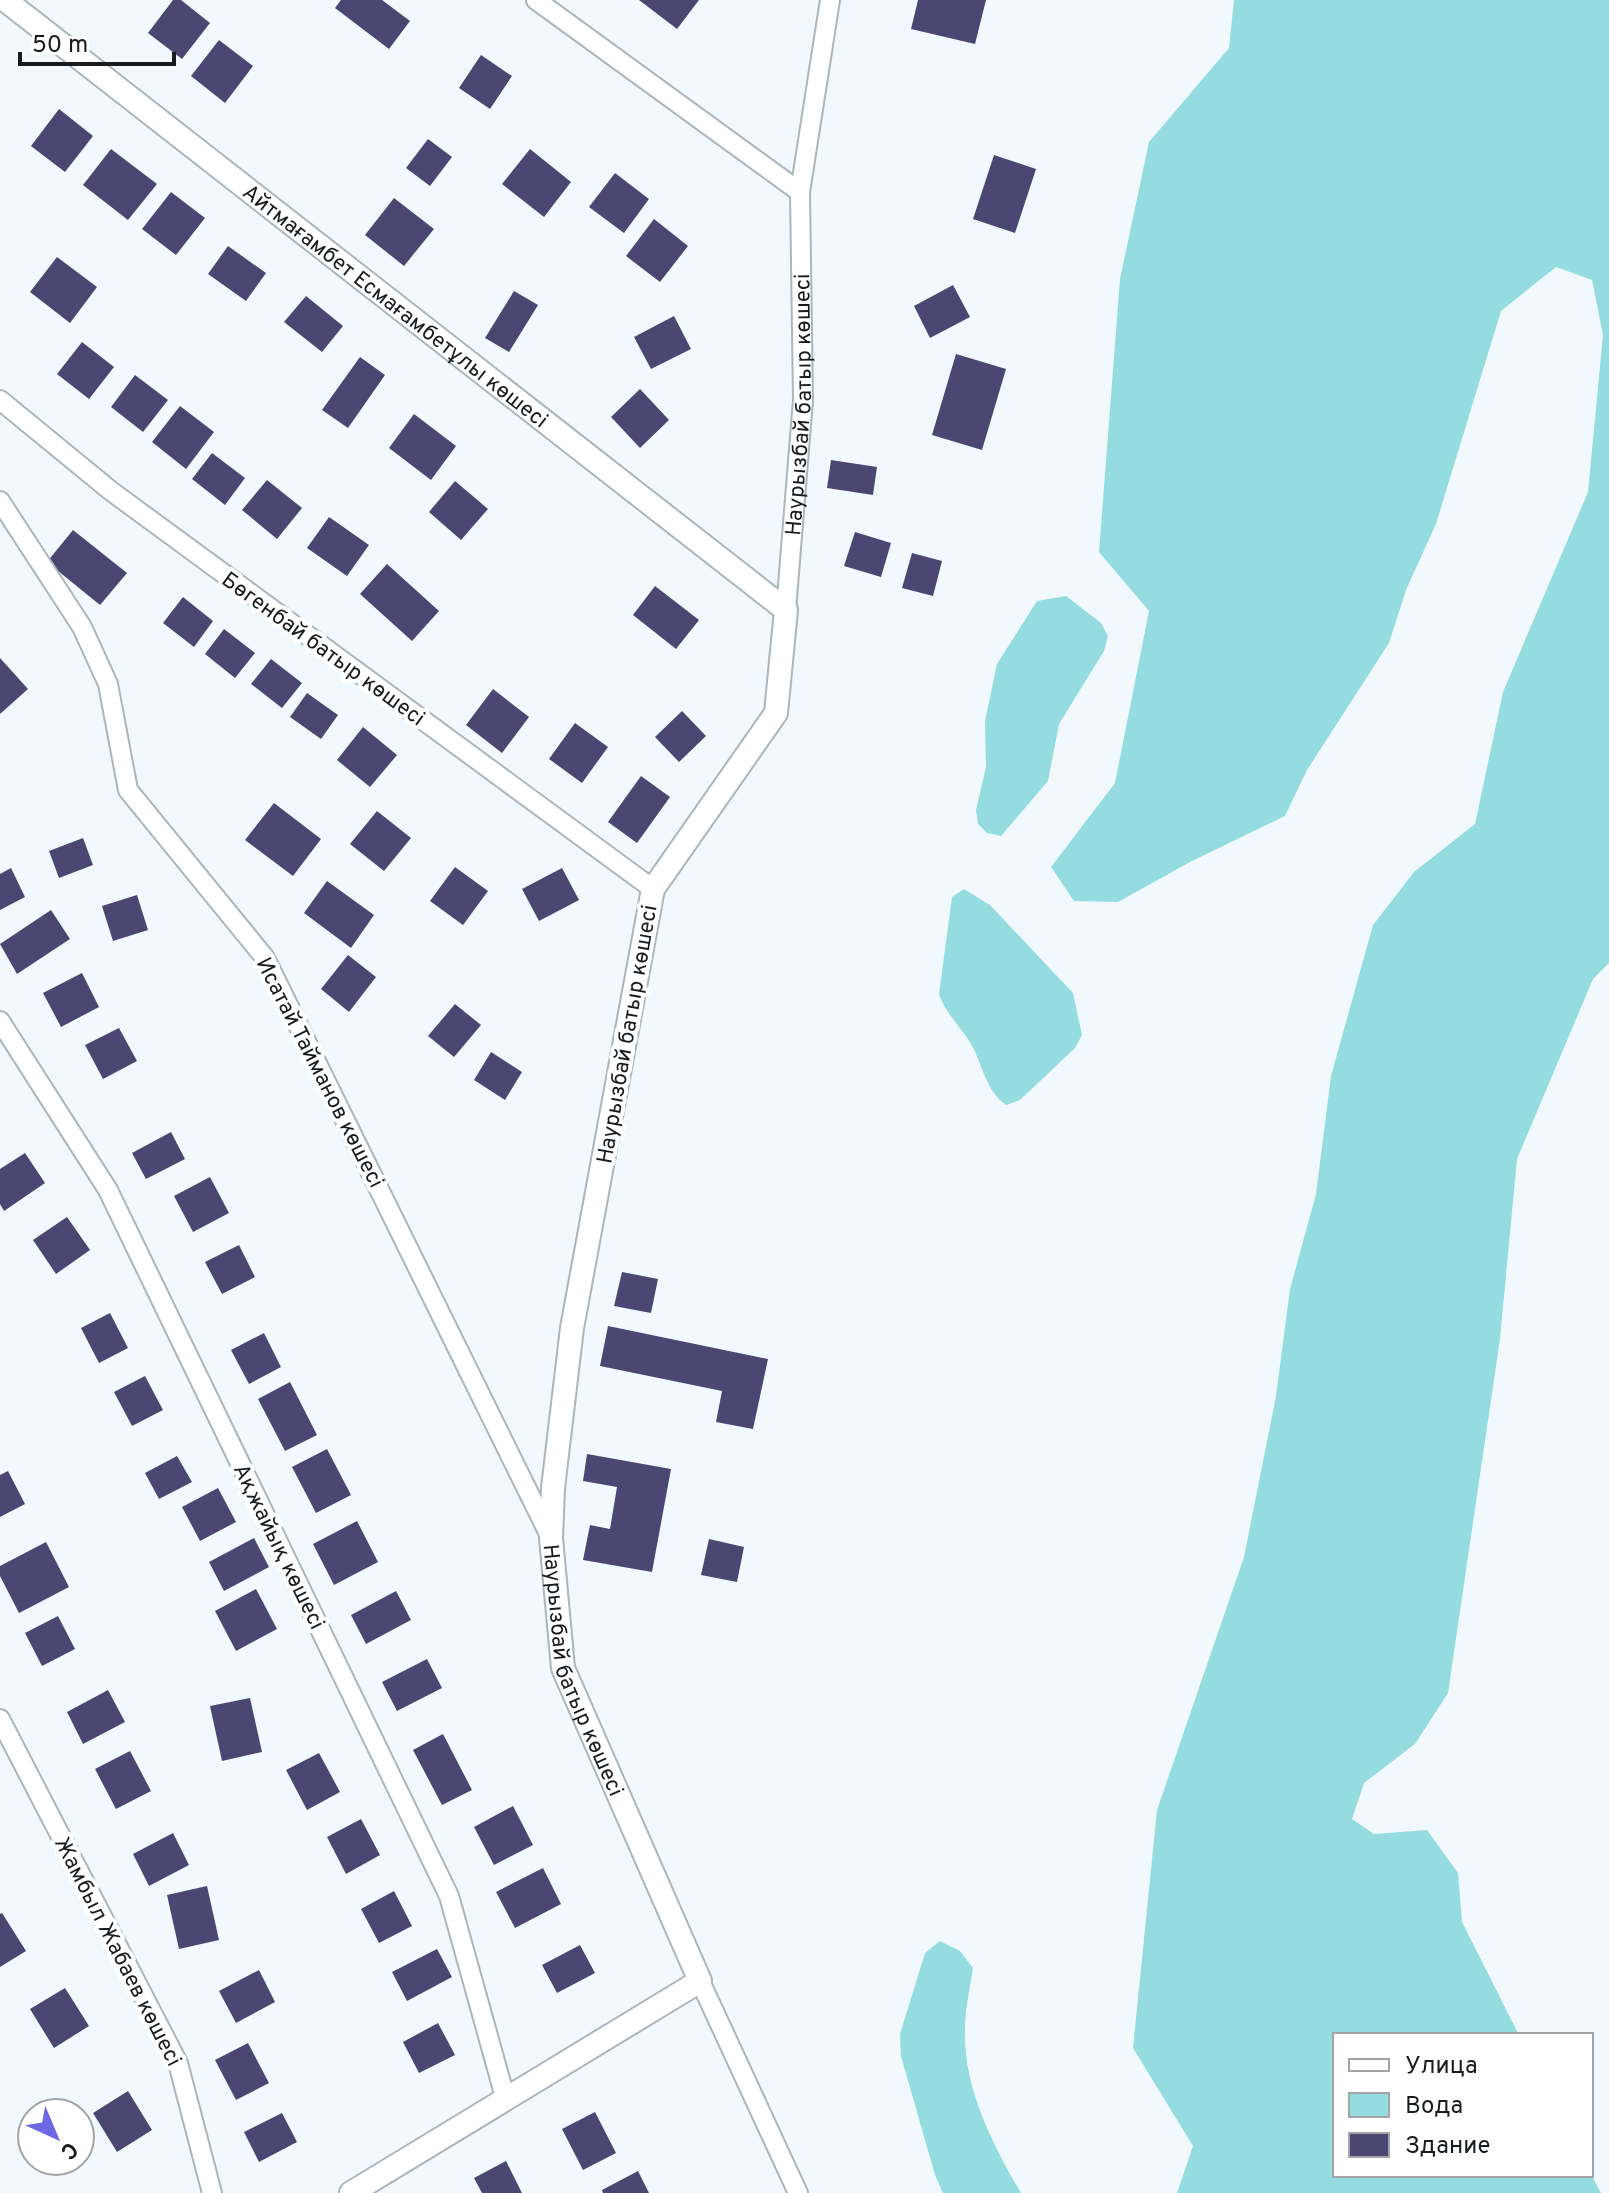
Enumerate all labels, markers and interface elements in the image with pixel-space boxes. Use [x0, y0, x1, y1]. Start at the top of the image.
scale bar [20, 16, 174, 66]
text: 50 m [32, 31, 88, 61]
street label: Айтмағамбет Есмағамбетұлы көшесі [236, 180, 552, 435]
street label: Наурызбай батыр көшесі [781, 273, 819, 537]
street label: Бөгенбай батыр көшесі [216, 567, 429, 733]
street label: Наурызбай батыр көшесі [592, 903, 665, 1166]
street label: Исатай Тайманов көшесі [249, 953, 389, 1193]
street label: Ақжайық көшесі [226, 1460, 330, 1634]
street label: Наурызбай батыр көшесі [536, 1543, 628, 1801]
street label: Жамбыл Жабаев көшесі [47, 1833, 186, 2071]
legend [1333, 2033, 1593, 2177]
text: Улица [1405, 2052, 1478, 2082]
text: Вода [1405, 2092, 1463, 2122]
north arrow [16, 2097, 96, 2177]
text: Здание [1405, 2132, 1491, 2162]
text: С [54, 2135, 83, 2164]

